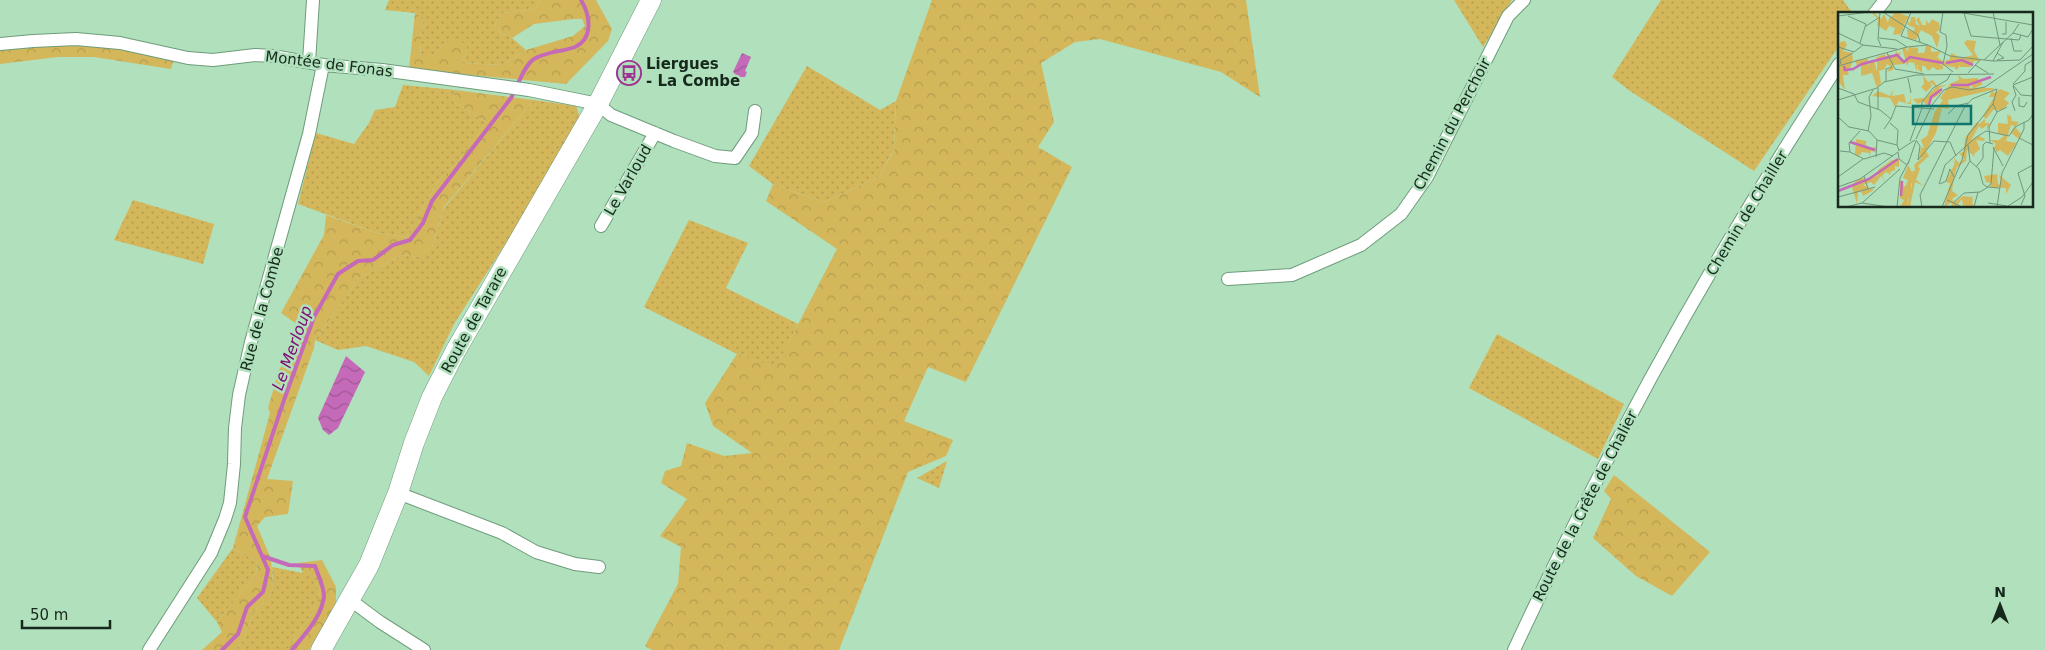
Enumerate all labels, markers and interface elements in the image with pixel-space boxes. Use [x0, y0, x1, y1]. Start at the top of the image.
inset map [1838, 12, 2032, 208]
street label: Montée de Fonas [264, 47, 394, 81]
street label: Chemin du Perchoir [1410, 54, 1495, 193]
place label: Liergues - La Combe [646, 55, 740, 90]
bus stop icon: Liergues - La Combe [616, 60, 642, 86]
street label: Le Varloud [600, 141, 656, 219]
street label: Chemin de Chailler [1702, 146, 1792, 279]
street label: Rue de la Combe [237, 245, 287, 373]
street label: Route de Tarare [437, 264, 511, 376]
water label: Le Merloup [268, 303, 316, 393]
street label: Route de la Crête de Chalier [1529, 407, 1641, 604]
north arrow [1975, 580, 2025, 630]
text: N [1994, 584, 2006, 600]
scale bar [22, 598, 110, 630]
text: 50 m [30, 606, 68, 624]

